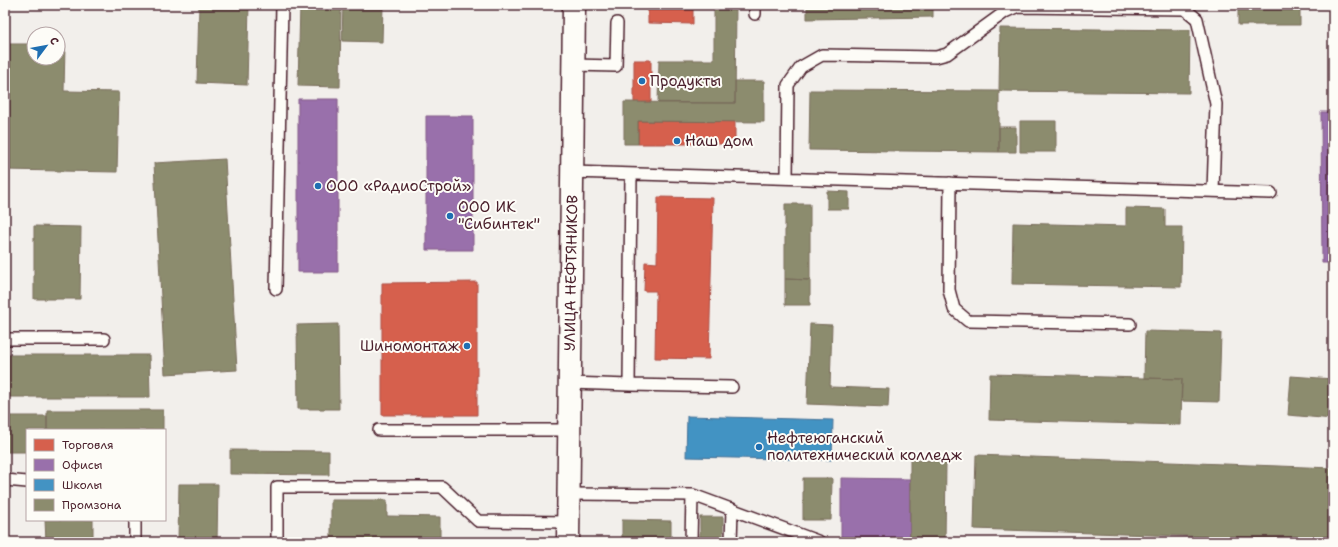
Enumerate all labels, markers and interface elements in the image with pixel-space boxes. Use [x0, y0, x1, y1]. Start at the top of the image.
north arrow [26, 26, 66, 66]
text: С [46, 34, 62, 48]
place label: Продукты [650, 71, 721, 91]
marker: Продукты [637, 76, 647, 86]
place label: Наш дом [685, 131, 754, 151]
marker: Наш дом [672, 136, 682, 146]
place label: ООО «РадиоСтрой» [326, 176, 471, 196]
marker: ООО «РадиоСтрой» [313, 181, 323, 191]
street label: УЛИЦА НЕФТЯНИКОВ [560, 195, 582, 351]
place label: ООО ИК "Сибинтек" [458, 197, 540, 234]
marker: ООО ИК "Сибинтек" [445, 211, 455, 221]
place label: Шиномонтаж [360, 336, 460, 356]
marker: Шиномонтаж [462, 341, 472, 351]
place label: Нефтеюганский политехнический колледж [767, 428, 963, 465]
legend [26, 429, 166, 521]
text: Торговля [62, 437, 114, 453]
marker: Нефтеюганский политехнический колледж [754, 442, 764, 452]
text: Офисы [62, 457, 102, 473]
text: Школы [62, 477, 102, 493]
text: Промзона [62, 497, 122, 513]

